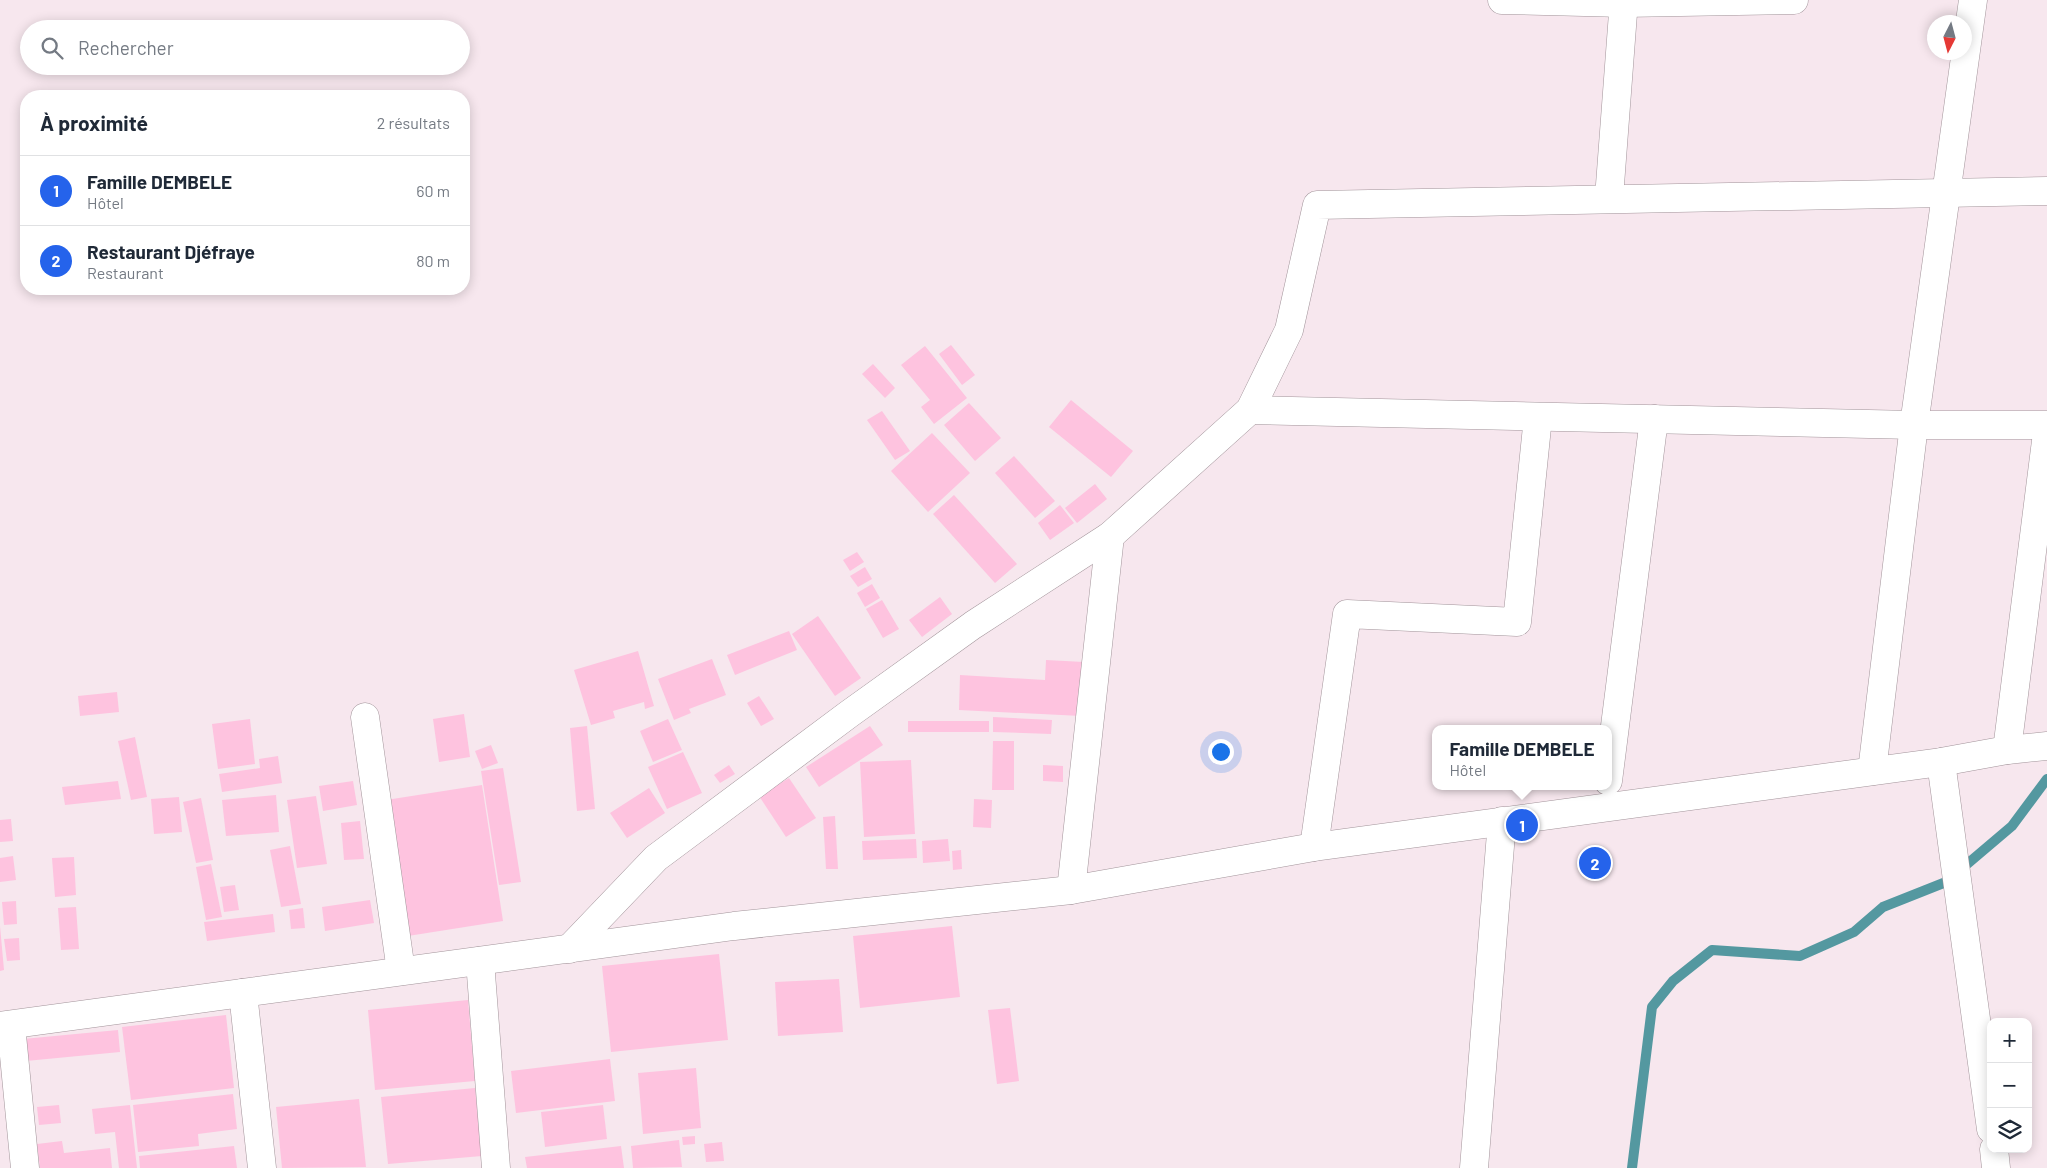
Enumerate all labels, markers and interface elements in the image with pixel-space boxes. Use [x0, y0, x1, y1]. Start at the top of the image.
north arrow [1927, 15, 1972, 60]
search box [20, 20, 470, 75]
icon: search [38, 34, 66, 62]
text: Rechercher [78, 36, 174, 59]
text: À proximité [40, 110, 148, 135]
text: 2 résultats [377, 113, 450, 132]
text: Famille DEMBELE [87, 170, 232, 193]
text: 1 [53, 181, 59, 200]
text: 60 m [416, 181, 450, 200]
text: Hôtel [87, 193, 124, 212]
text: Restaurant Djéfraye [87, 240, 255, 263]
text: 2 [52, 251, 60, 270]
text: 80 m [416, 251, 450, 270]
text: Restaurant [87, 263, 164, 282]
popup [1432, 725, 1612, 790]
text: Famille DEMBELE [1449, 737, 1595, 760]
your location [1208, 739, 1234, 765]
text: Hôtel [1449, 760, 1486, 779]
pin: 1 [1506, 806, 1538, 844]
pin: 2 [1579, 844, 1611, 882]
map controls [1987, 1018, 2032, 1153]
button: + [1987, 1018, 2032, 1063]
button: − [1987, 1063, 2032, 1108]
button: layers [1987, 1108, 2032, 1153]

